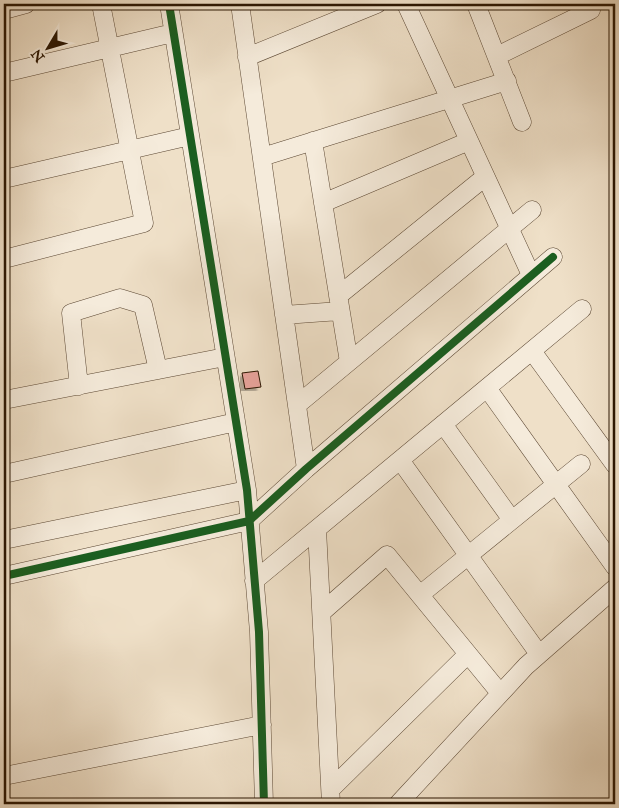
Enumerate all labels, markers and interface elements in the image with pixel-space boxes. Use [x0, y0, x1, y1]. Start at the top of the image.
north arrow [22, 22, 72, 72]
text: N [28, 46, 49, 66]

